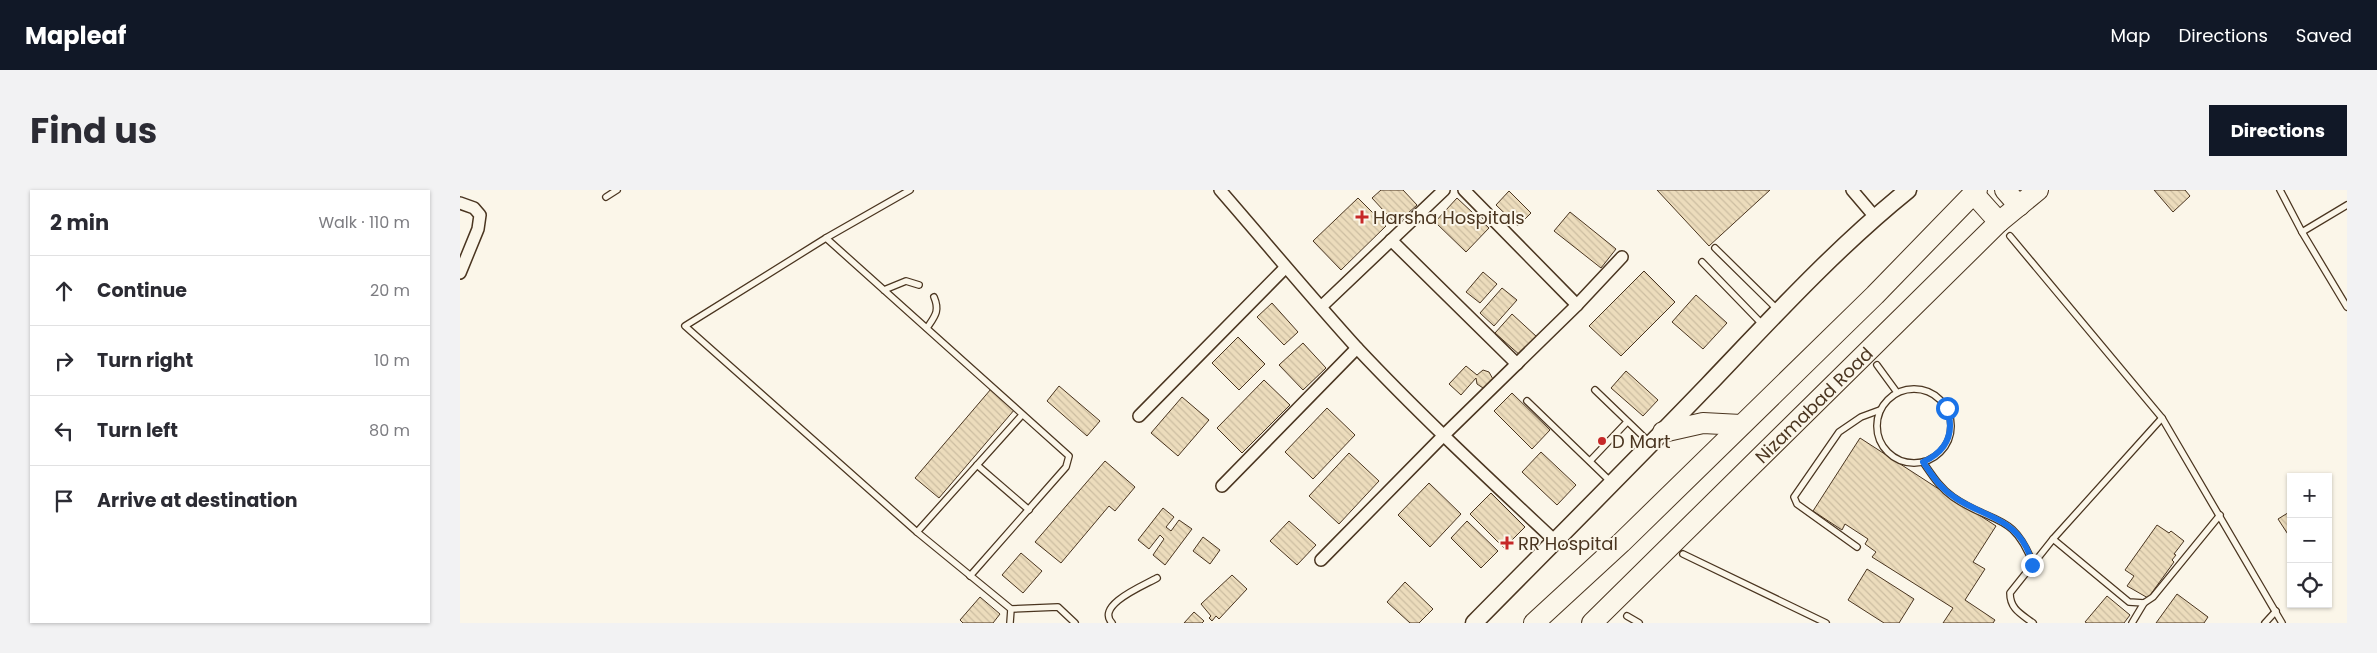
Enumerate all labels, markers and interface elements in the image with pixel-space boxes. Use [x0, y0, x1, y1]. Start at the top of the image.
text: Mapleaf [25, 19, 126, 52]
text: Map [2111, 23, 2150, 48]
text: Directions [2178, 23, 2268, 48]
text: Saved [2296, 23, 2352, 48]
button: Directions [2209, 105, 2347, 156]
text: Find us [30, 106, 157, 155]
place label: Harsha Hospitals [1373, 205, 1525, 230]
text: 2 min [50, 208, 109, 237]
marker: Harsha Hospitals [1355, 210, 1369, 224]
text: Walk · 110 m [318, 211, 410, 234]
icon: ahead [50, 277, 78, 305]
text: Continue [97, 277, 187, 304]
text: 20 m [370, 279, 410, 302]
street label: Nizamabad Road [1749, 341, 1878, 468]
icon: right [50, 347, 78, 375]
text: Turn right [97, 347, 193, 374]
text: 10 m [374, 349, 410, 372]
route start [1936, 397, 1959, 420]
icon: left [50, 417, 78, 445]
text: Turn left [97, 417, 178, 444]
text: 80 m [369, 419, 410, 442]
place label: D Mart [1612, 429, 1670, 454]
marker: D Mart [1596, 435, 1608, 447]
map controls [2287, 473, 2332, 608]
button: + [2287, 473, 2332, 518]
icon: arrive [50, 487, 78, 515]
text: Arrive at destination [97, 487, 298, 514]
button: − [2287, 518, 2332, 563]
place label: RR Hospital [1518, 531, 1618, 556]
marker: RR Hospital [1500, 536, 1514, 550]
route end [2021, 554, 2044, 577]
button: locate [2287, 563, 2332, 608]

